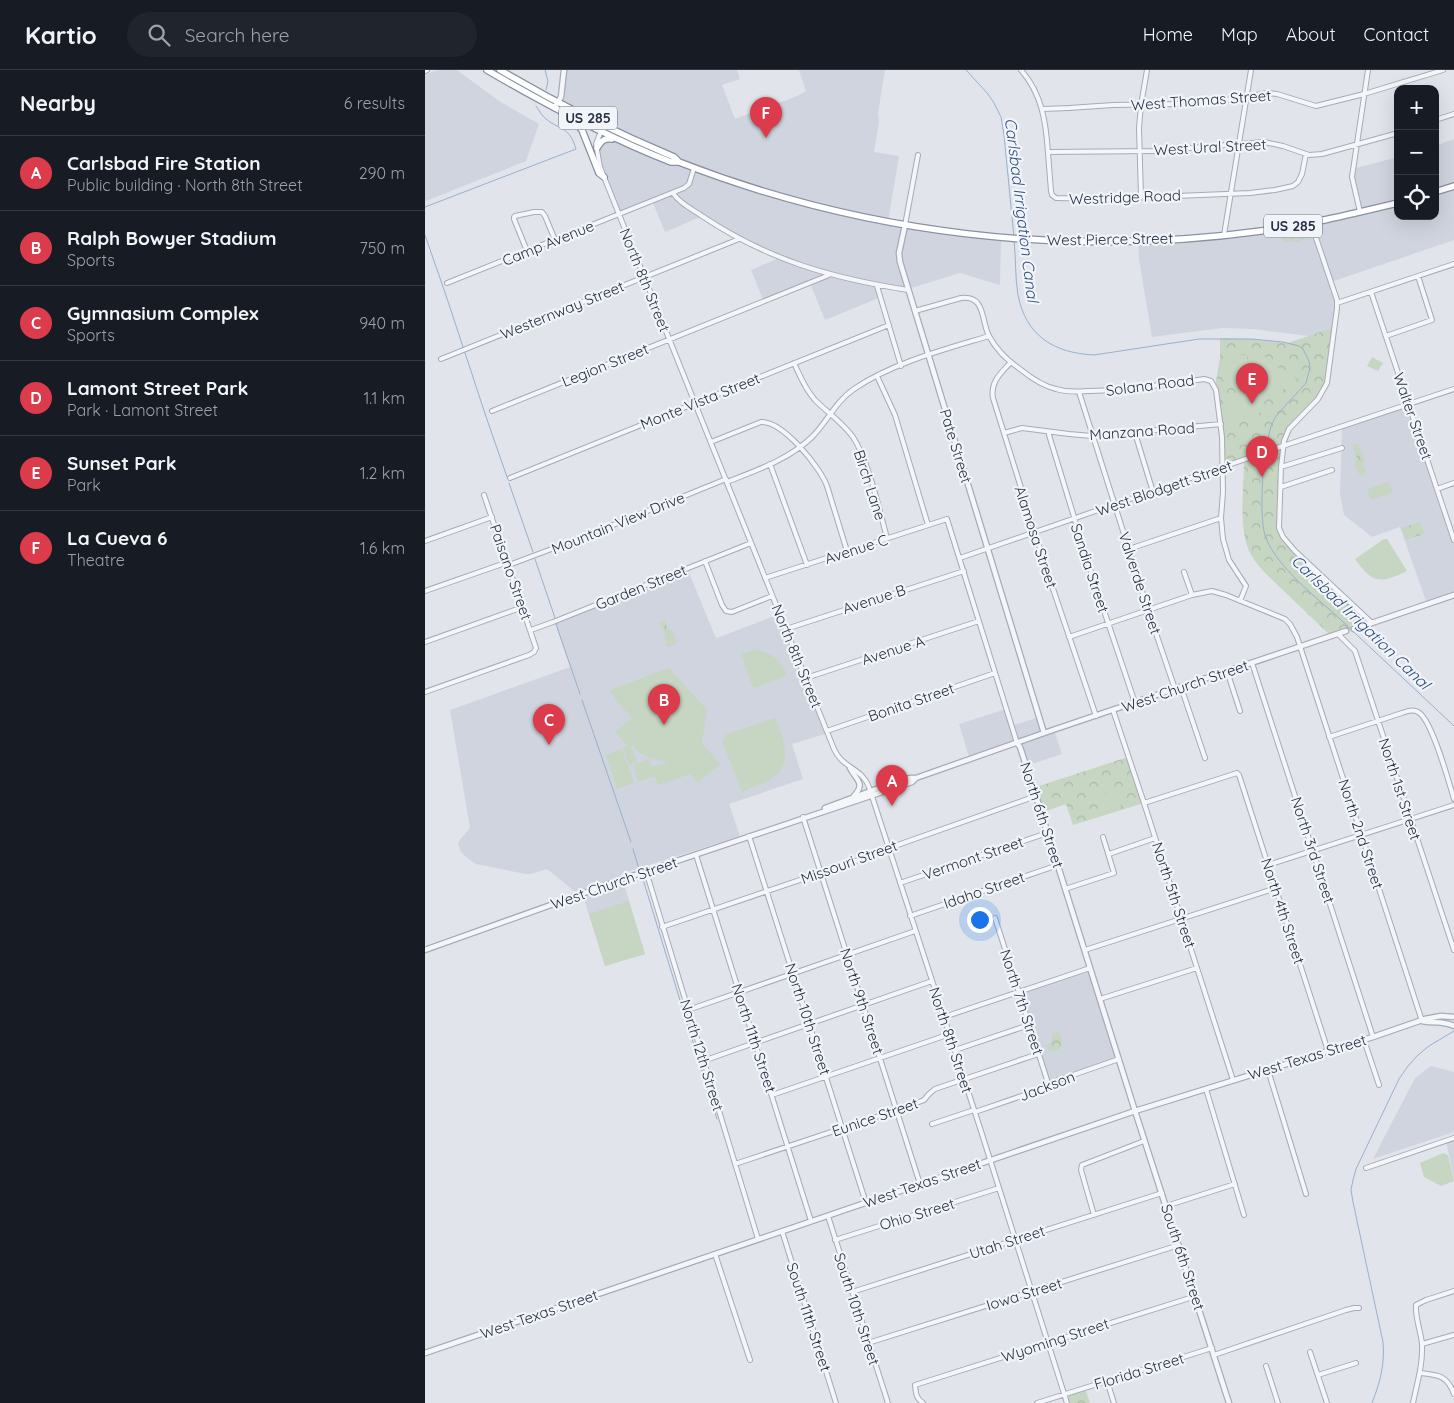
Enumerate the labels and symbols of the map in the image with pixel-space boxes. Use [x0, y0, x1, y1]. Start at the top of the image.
street label: West Thomas Street [1130, 86, 1272, 114]
pin: F [750, 97, 782, 138]
road number: US 285 [559, 106, 617, 129]
water label: Carlsbad Irrigation Canal [1001, 117, 1043, 305]
street label: West Ural Street [1153, 135, 1267, 159]
street label: Westridge Road [1069, 186, 1181, 208]
road number: US 285 [1264, 214, 1322, 238]
street label: Camp Avenue [499, 216, 597, 270]
street label: North 8th Street [616, 225, 674, 335]
street label: West Pierce Street [1047, 228, 1173, 250]
street label: Westernway Street [497, 277, 627, 343]
street label: Legion Street [559, 339, 651, 391]
pin: E [1236, 363, 1268, 404]
street label: Monte Vista Street [637, 368, 763, 434]
street label: Solana Road [1105, 370, 1195, 400]
street label: Walter Street [1389, 370, 1437, 462]
street label: Pate Street [936, 407, 976, 485]
street label: Manzana Road [1089, 418, 1195, 444]
pin: D [1246, 436, 1278, 477]
street label: Birch Lane [850, 447, 890, 523]
street label: West Blodgett Street [1093, 456, 1235, 520]
street label: Alamosa Street [1011, 484, 1061, 590]
street label: Mountain View Drive [549, 488, 687, 558]
street label: Sandia Street [1067, 521, 1113, 615]
street label: Paisano Street [486, 522, 536, 622]
street label: Valverde Street [1115, 529, 1165, 637]
street label: Avenue C [822, 530, 890, 568]
water label: Carlsbad Irrigation Canal [1287, 550, 1436, 695]
street label: Garden Street [593, 560, 689, 614]
street label: Avenue B [840, 580, 908, 618]
street label: North 8th Street [768, 601, 826, 711]
street label: Avenue A [859, 631, 927, 669]
street label: West Church Street [1119, 655, 1251, 717]
street label: Bonita Street [865, 678, 957, 726]
pin: B [648, 684, 680, 725]
pin: C [533, 704, 565, 745]
street label: North 1st Street [1375, 736, 1425, 842]
street label: North 6th Street [1016, 760, 1068, 870]
pin: A [876, 765, 908, 806]
street label: North 2nd Street [1334, 777, 1388, 891]
street label: North 3rd Street [1287, 794, 1339, 906]
street label: Vermont Street [920, 832, 1026, 884]
street label: Missouri Street [798, 836, 900, 888]
street label: North 5th Street [1148, 840, 1200, 950]
street label: West Church Street [548, 852, 680, 914]
street label: North 4th Street [1257, 856, 1309, 966]
street label: Idaho Street [941, 867, 1027, 913]
your location [967, 907, 993, 933]
street label: North 9th Street [836, 946, 888, 1056]
street label: North 7th Street [996, 947, 1048, 1057]
street label: North 10th Street [781, 961, 835, 1077]
street label: North 11th Street [727, 981, 781, 1095]
street label: North 8th Street [925, 985, 977, 1095]
street label: North 12th Street [676, 997, 728, 1113]
street label: West Texas Street [1245, 1030, 1369, 1084]
street label: Jackson [1016, 1067, 1078, 1105]
street label: Eunice Street [829, 1093, 921, 1141]
street label: West Texas Street [861, 1154, 983, 1212]
street label: Ohio Street [877, 1194, 957, 1234]
street label: South 6th Street [1157, 1202, 1209, 1312]
street label: Utah Street [967, 1221, 1047, 1263]
street label: South 10th Street [830, 1250, 884, 1368]
street label: South 11th Street [782, 1260, 836, 1374]
street label: Iowa Street [984, 1273, 1064, 1315]
street label: West Texas Street [478, 1285, 600, 1343]
street label: Wyoming Street [999, 1314, 1111, 1366]
street label: Florida Street [1092, 1348, 1186, 1394]

